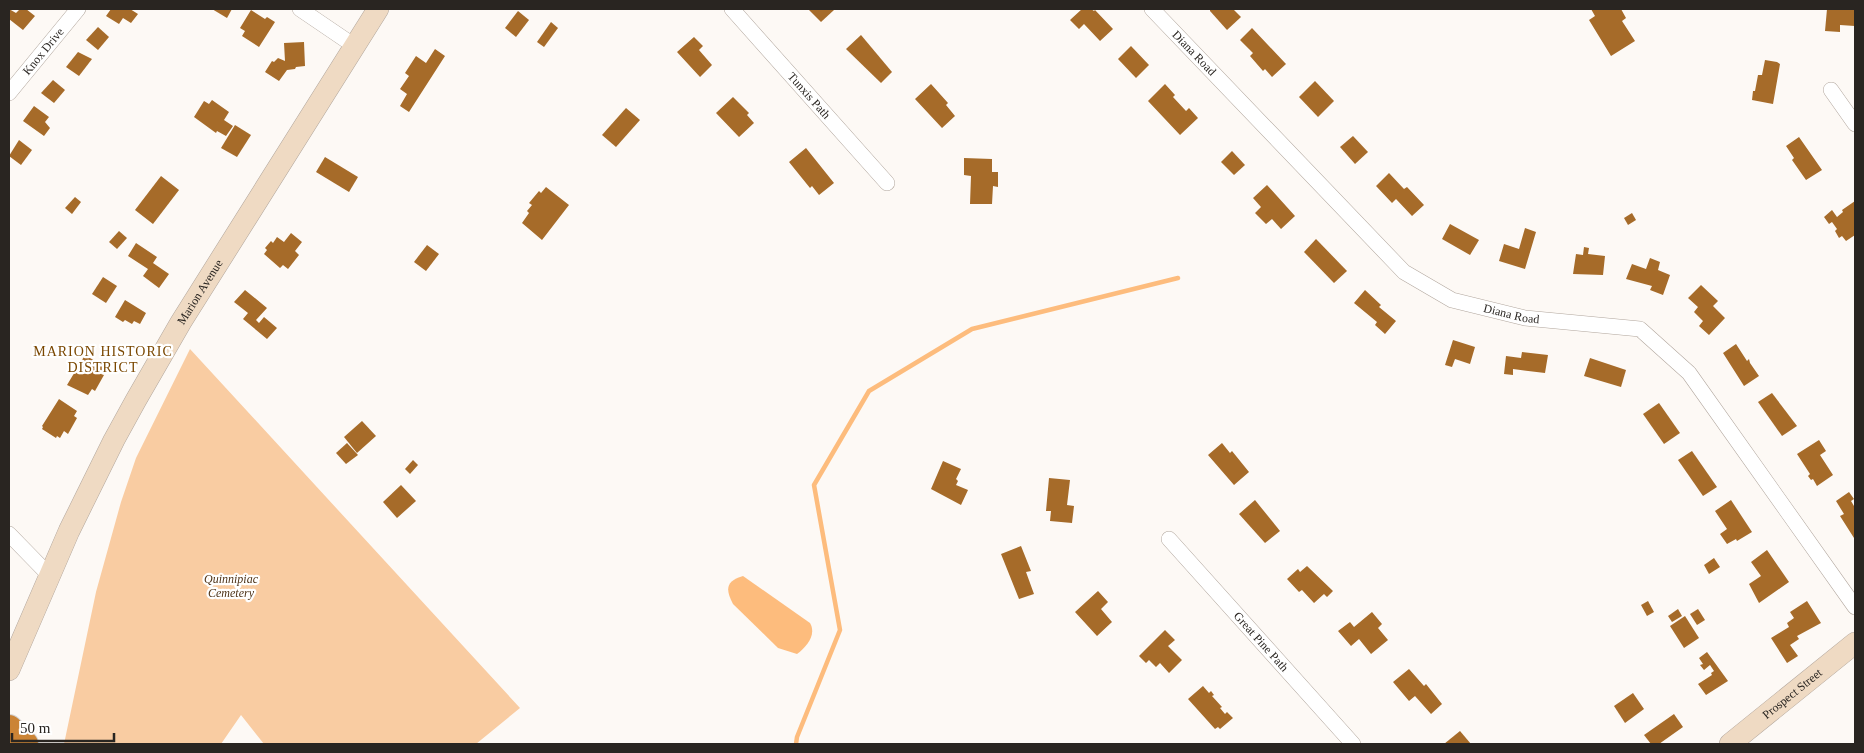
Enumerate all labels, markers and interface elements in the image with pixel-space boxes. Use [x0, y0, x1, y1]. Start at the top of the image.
street label: Knox Drive [20, 25, 67, 78]
street label: Diana Road [1169, 28, 1219, 78]
street label: Tunxis Path [785, 70, 833, 122]
street label: Marion Avenue [174, 257, 226, 327]
street label: Diana Road [1482, 301, 1540, 326]
district label: MARION HISTORIC DISTRICT [33, 344, 173, 375]
park label: Quinnipiac Cemetery [204, 572, 259, 600]
street label: Great Pine Path [1231, 609, 1292, 674]
street label: Prospect Street [1760, 665, 1825, 722]
scale bar [12, 710, 115, 742]
text: 50 m [20, 720, 51, 736]

